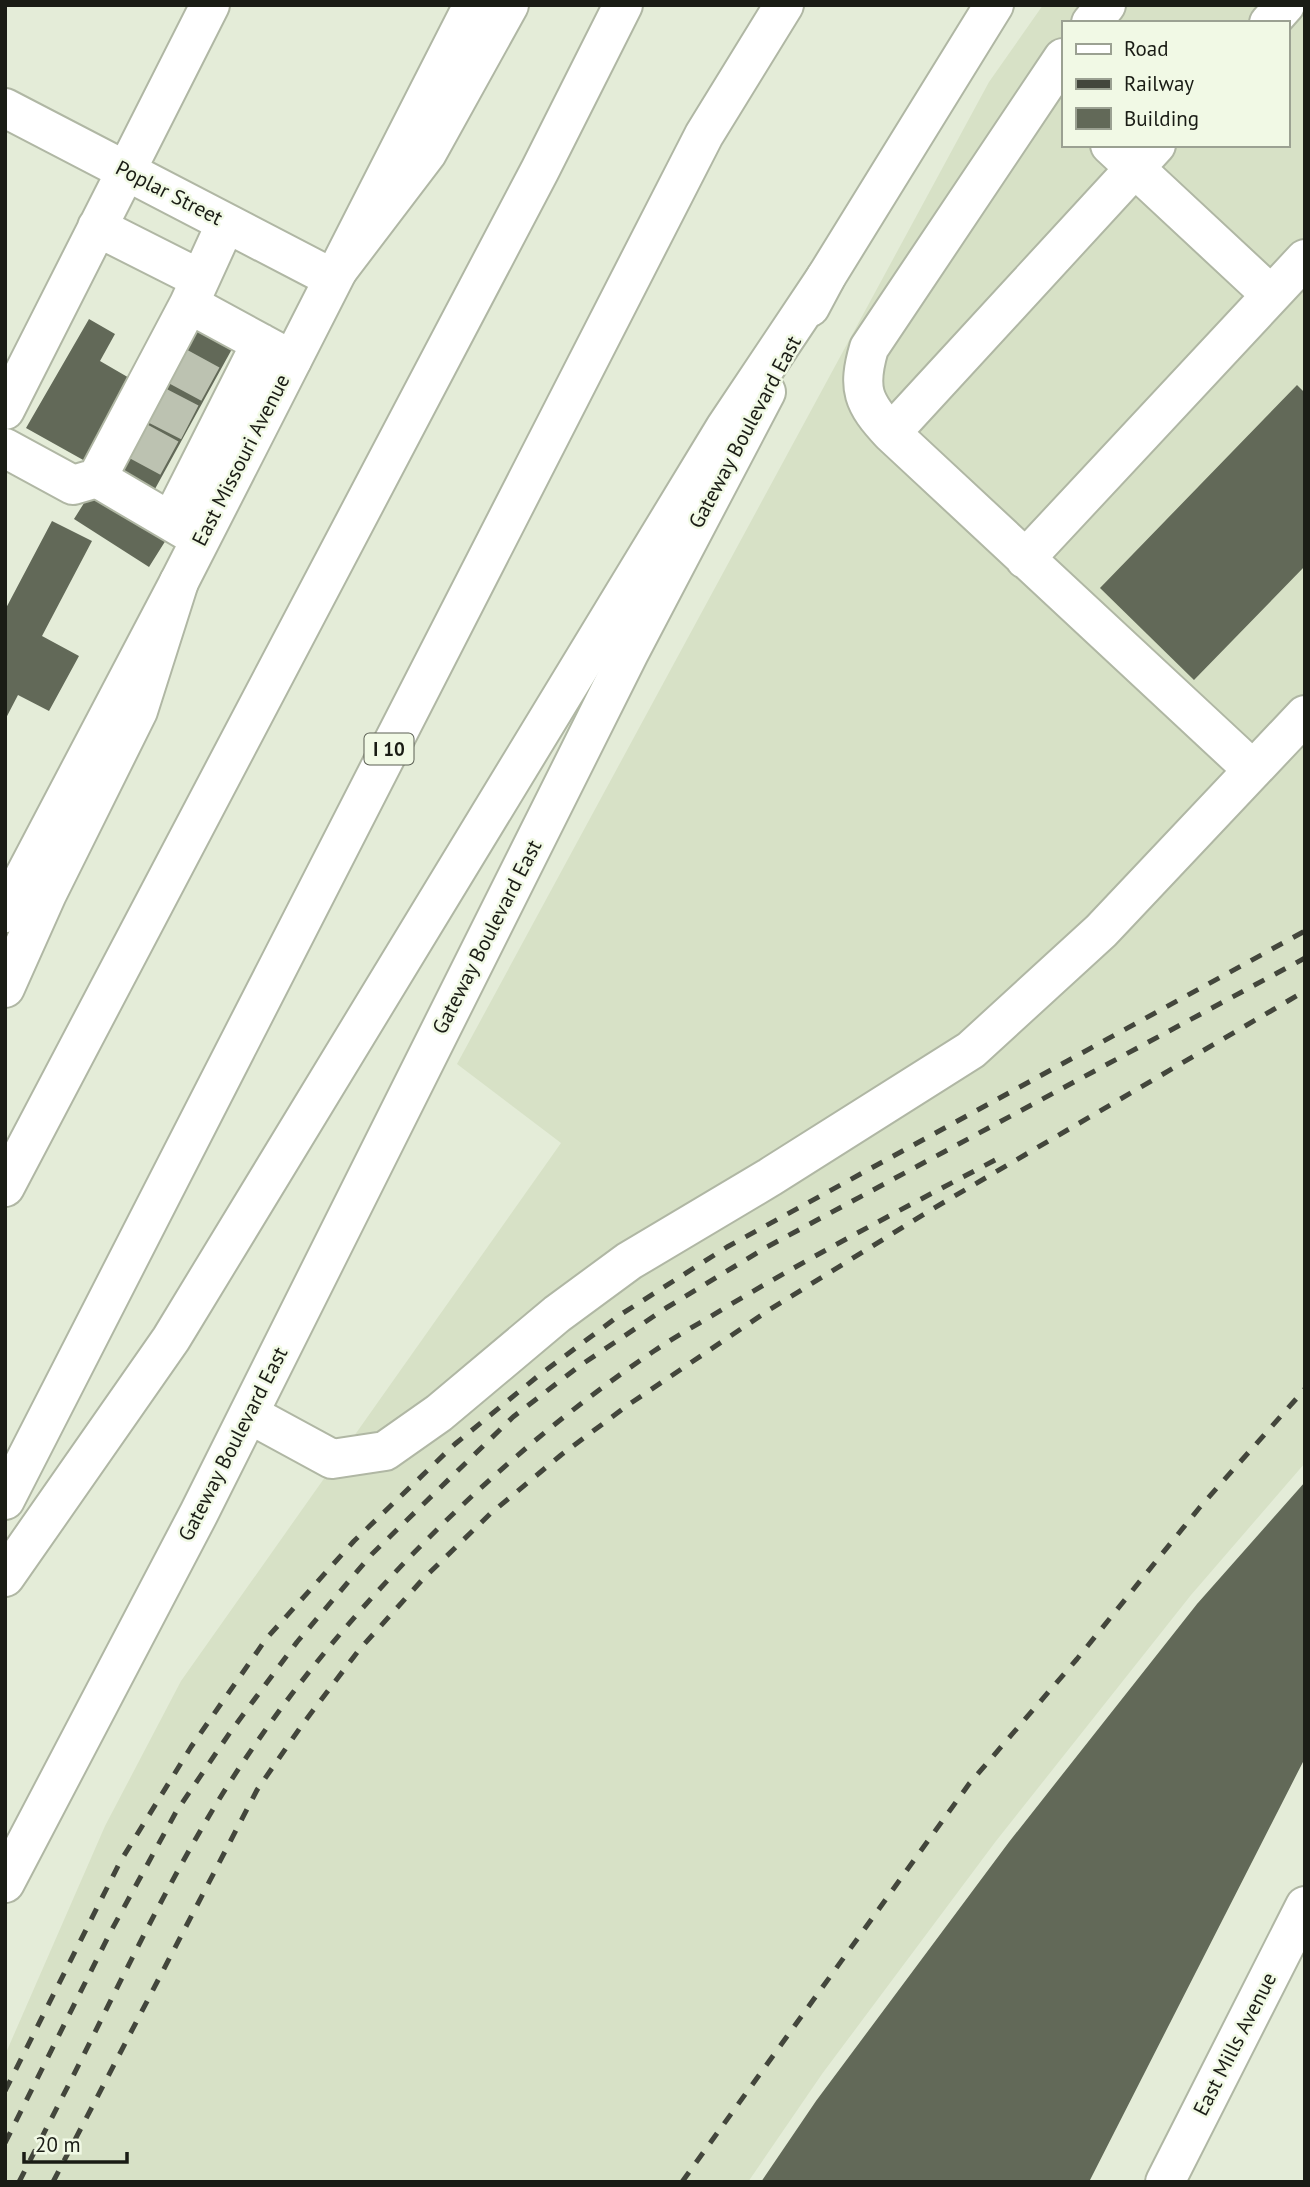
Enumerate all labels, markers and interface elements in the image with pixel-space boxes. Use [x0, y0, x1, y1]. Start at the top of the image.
legend [1062, 21, 1289, 147]
text: Road [1124, 35, 1168, 62]
text: Railway [1124, 70, 1194, 97]
text: Building [1124, 105, 1199, 132]
street label: Poplar Street [111, 154, 227, 231]
street label: Gateway Boulevard East [682, 331, 807, 533]
street label: East Missouri Avenue [186, 369, 295, 550]
road number: I 10 [364, 734, 414, 764]
street label: Gateway Boulevard East [426, 835, 547, 1038]
street label: Gateway Boulevard East [172, 1342, 293, 1545]
street label: East Mills Avenue [1187, 1968, 1282, 2120]
scale bar [24, 2120, 128, 2164]
text: 20 m [35, 2131, 81, 2158]

